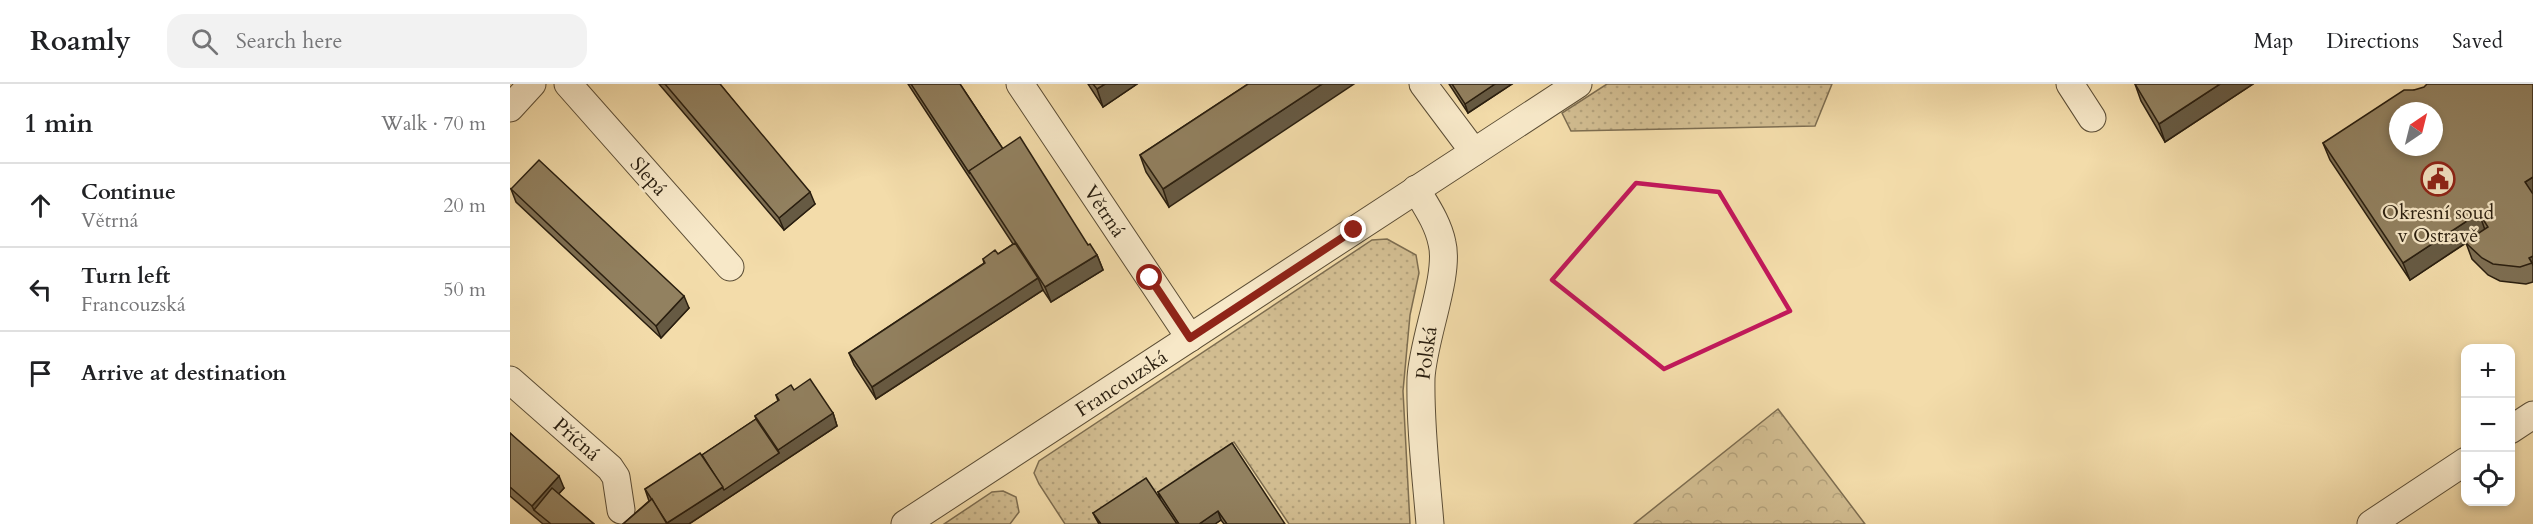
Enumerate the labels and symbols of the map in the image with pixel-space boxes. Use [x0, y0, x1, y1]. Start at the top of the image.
north arrow [2389, 102, 2443, 156]
street label: Slepá [624, 151, 673, 202]
public building icon: Okresní soud v Ostravě [2420, 161, 2456, 197]
street label: Větrná [1077, 180, 1132, 243]
place label: Okresní soud v Ostravě [2382, 199, 2495, 249]
route end [1340, 216, 1366, 242]
route start [1136, 264, 1162, 290]
street label: Polská [1409, 324, 1444, 382]
street label: Francouzská [1070, 343, 1173, 423]
street label: Příčná [547, 412, 606, 467]

